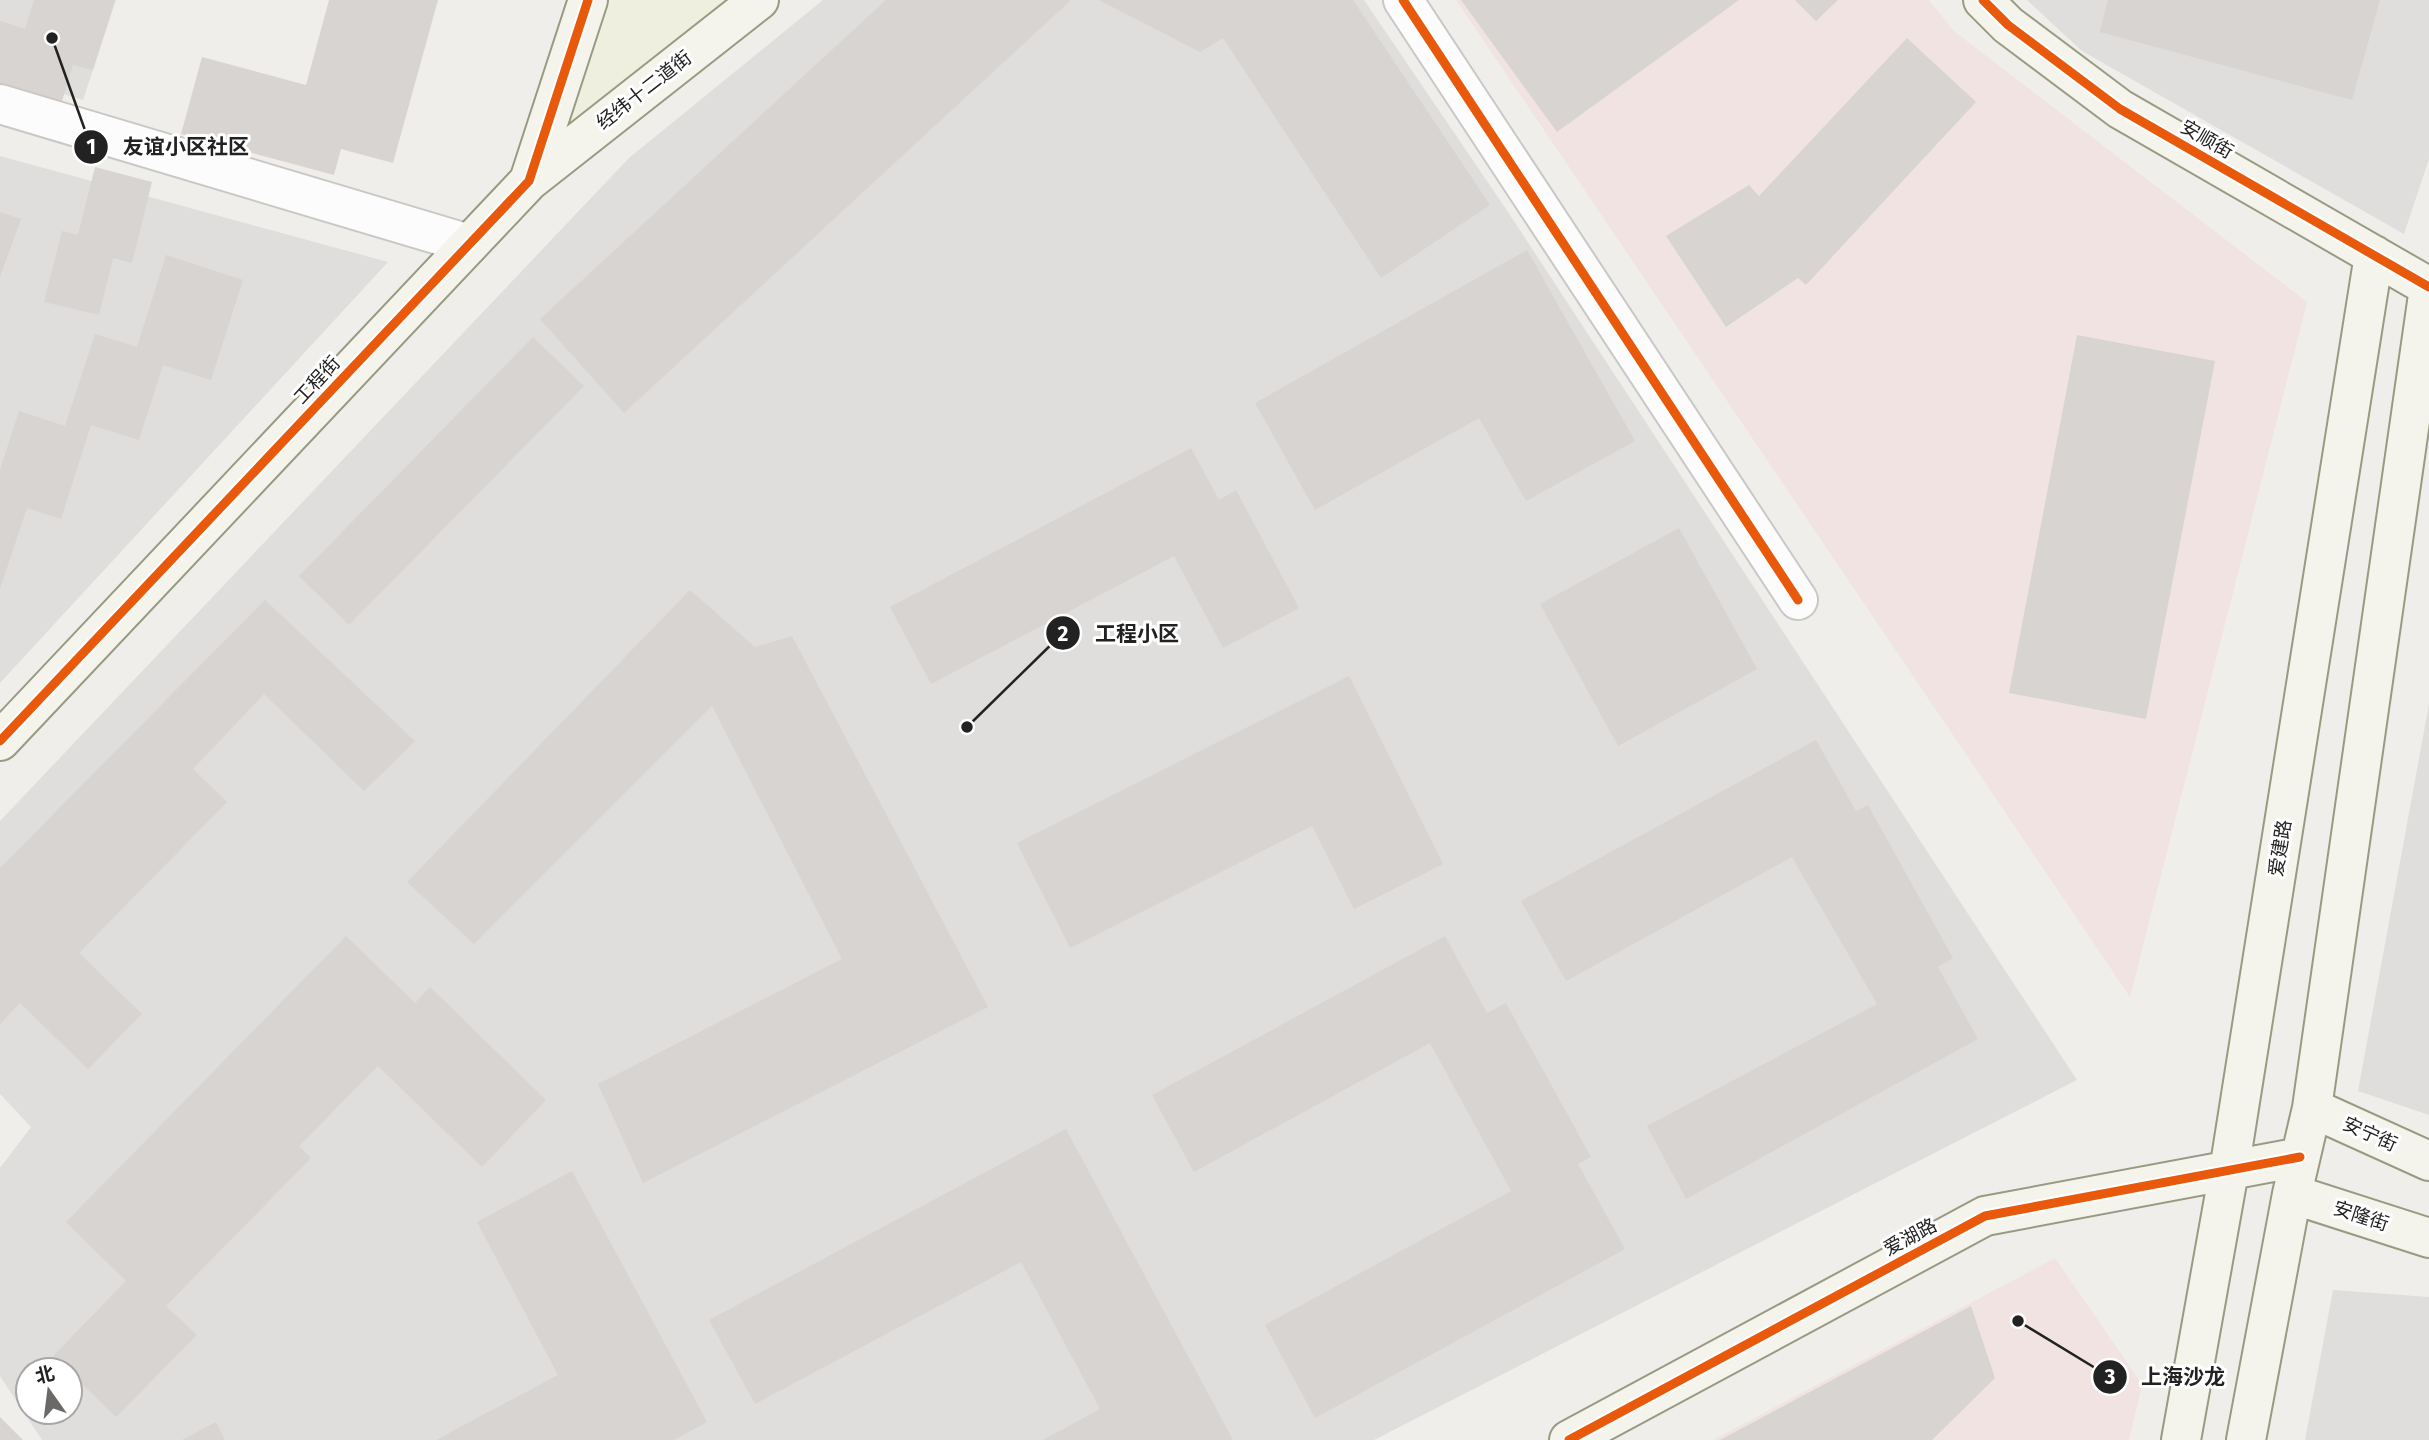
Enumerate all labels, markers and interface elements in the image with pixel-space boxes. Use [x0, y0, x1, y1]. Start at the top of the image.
street label: 经纬十二道街 [592, 46, 696, 134]
street label: 安顺街 [2177, 115, 2237, 163]
callout: 友谊小区社区 [74, 126, 263, 168]
text: 1 [86, 134, 96, 160]
text: 友谊小区社区 [123, 134, 249, 160]
street label: 工程街 [289, 351, 345, 409]
callout: 工程小区 [1046, 612, 1193, 654]
text: 2 [1058, 621, 1069, 647]
text: 工程小区 [1095, 621, 1179, 647]
street label: 爱建路 [2264, 818, 2296, 878]
street label: 安宁街 [2339, 1112, 2401, 1156]
street label: 安隆街 [2330, 1196, 2392, 1236]
street label: 爱湖路 [1879, 1213, 1941, 1261]
north arrow [14, 1356, 84, 1426]
callout: 上海沙龙 [2092, 1356, 2239, 1398]
text: 北 [33, 1362, 57, 1388]
text: 3 [2104, 1364, 2116, 1390]
text: 上海沙龙 [2141, 1364, 2225, 1390]

